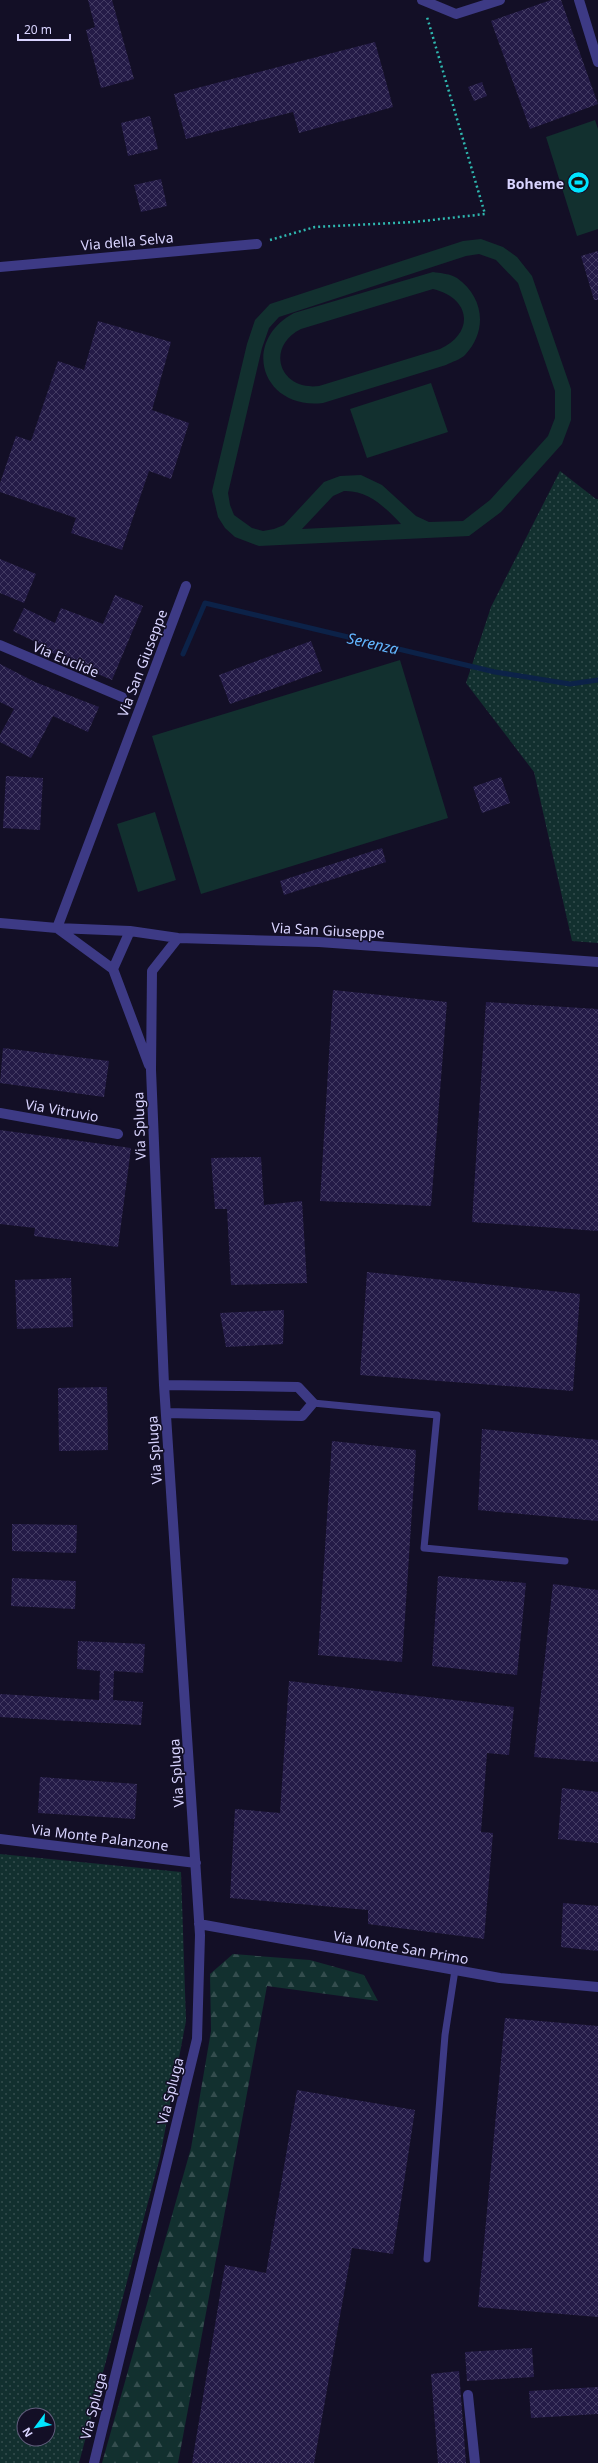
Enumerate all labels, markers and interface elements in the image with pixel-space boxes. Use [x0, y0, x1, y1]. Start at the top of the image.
scale bar [18, 16, 70, 42]
text: 20 m [24, 21, 52, 38]
sports icon: Boheme [566, 170, 592, 196]
place label: Boheme [506, 174, 564, 193]
street label: Via della Selva [80, 227, 174, 255]
street label: Via San Giuseppe [113, 607, 171, 719]
water label: Serenza [345, 627, 401, 659]
street label: Via Euclide [30, 637, 102, 682]
street label: Via San Giuseppe [271, 918, 385, 942]
street label: Via Spluga [128, 1091, 150, 1161]
street label: Via Vitruvio [24, 1094, 100, 1126]
street label: Via Spluga [142, 1415, 166, 1485]
street label: Via Spluga [164, 1738, 188, 1808]
street label: Via Monte Palanzone [30, 1819, 170, 1855]
street label: Via Monte San Primo [332, 1926, 470, 1968]
street label: Via Spluga [152, 2055, 188, 2127]
street label: Via Spluga [75, 2370, 111, 2442]
north arrow [16, 2407, 56, 2447]
text: N [18, 2425, 36, 2440]

